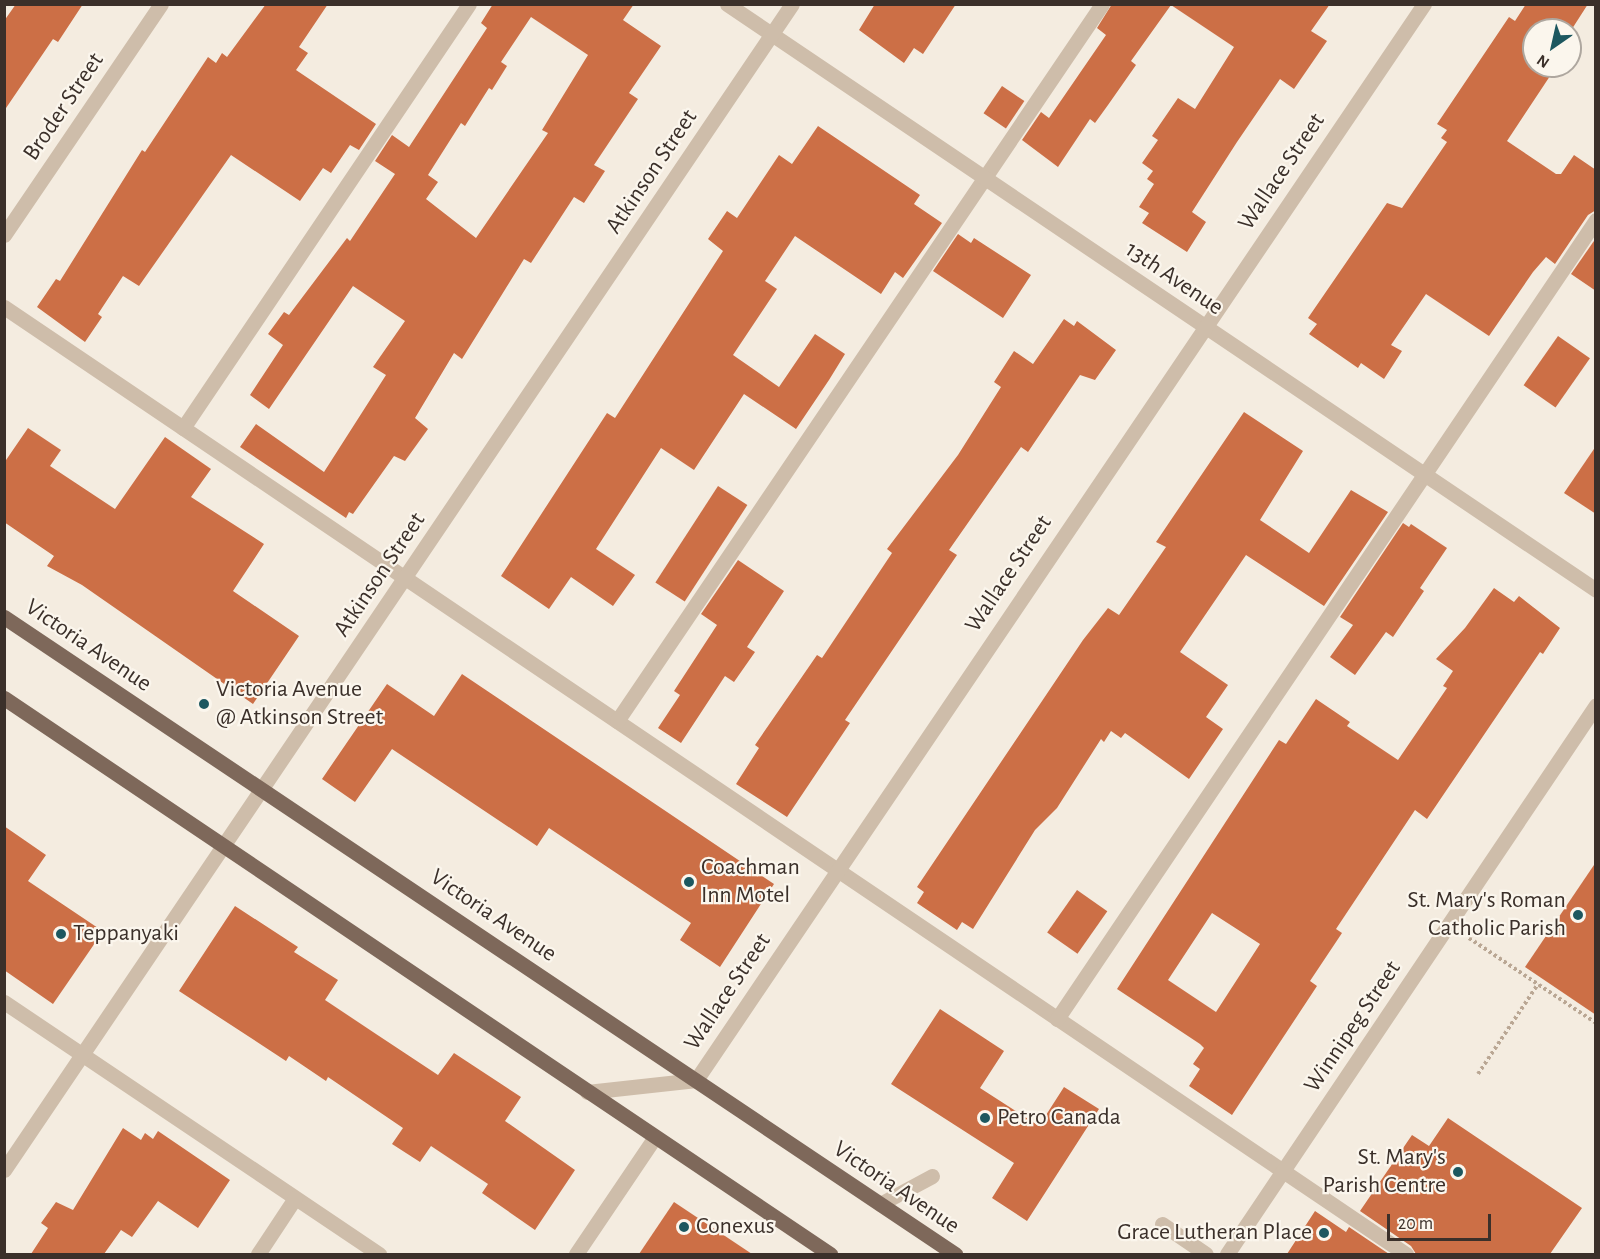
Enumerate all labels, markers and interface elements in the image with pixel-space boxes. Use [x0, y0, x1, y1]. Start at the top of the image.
north arrow [1522, 18, 1582, 78]
street label: Broder Street [17, 48, 111, 166]
text: N [1534, 52, 1552, 71]
street label: Atkinson Street [600, 104, 704, 240]
street label: Wallace Street [1232, 108, 1332, 236]
street label: 13th Avenue [1119, 236, 1229, 322]
street label: Atkinson Street [328, 507, 432, 643]
street label: Wallace Street [959, 510, 1059, 638]
street label: Victoria Avenue [19, 593, 157, 699]
place label: Victoria Avenue @ Atkinson Street [216, 676, 383, 732]
marker: Victoria Avenue @ Atkinson Street [197, 697, 211, 711]
place label: Coachman Inn Motel [701, 854, 800, 910]
street label: Victoria Avenue [424, 863, 562, 969]
marker: Coachman Inn Motel [682, 875, 696, 889]
place label: St. Mary's Roman Catholic Parish [1407, 887, 1566, 943]
marker: St. Mary's Roman Catholic Parish [1571, 908, 1585, 922]
place label: Teppanyaki [73, 920, 179, 948]
marker: Teppanyaki [54, 927, 68, 941]
street label: Wallace Street [678, 928, 778, 1056]
street label: Winnipeg Street [1298, 956, 1408, 1098]
place label: Petro Canada [997, 1104, 1121, 1132]
marker: Petro Canada [978, 1111, 992, 1125]
street label: Victoria Avenue [827, 1135, 965, 1241]
place label: St. Mary's Parish Centre [1323, 1144, 1446, 1200]
marker: St. Mary's Parish Centre [1451, 1165, 1465, 1179]
scale bar [1390, 1202, 1494, 1240]
place label: Conexus [696, 1213, 775, 1241]
text: 20 m [1398, 1215, 1433, 1233]
place label: Grace Lutheran Place [1117, 1219, 1312, 1247]
marker: Conexus [677, 1220, 691, 1234]
marker: Grace Lutheran Place [1317, 1226, 1331, 1240]

